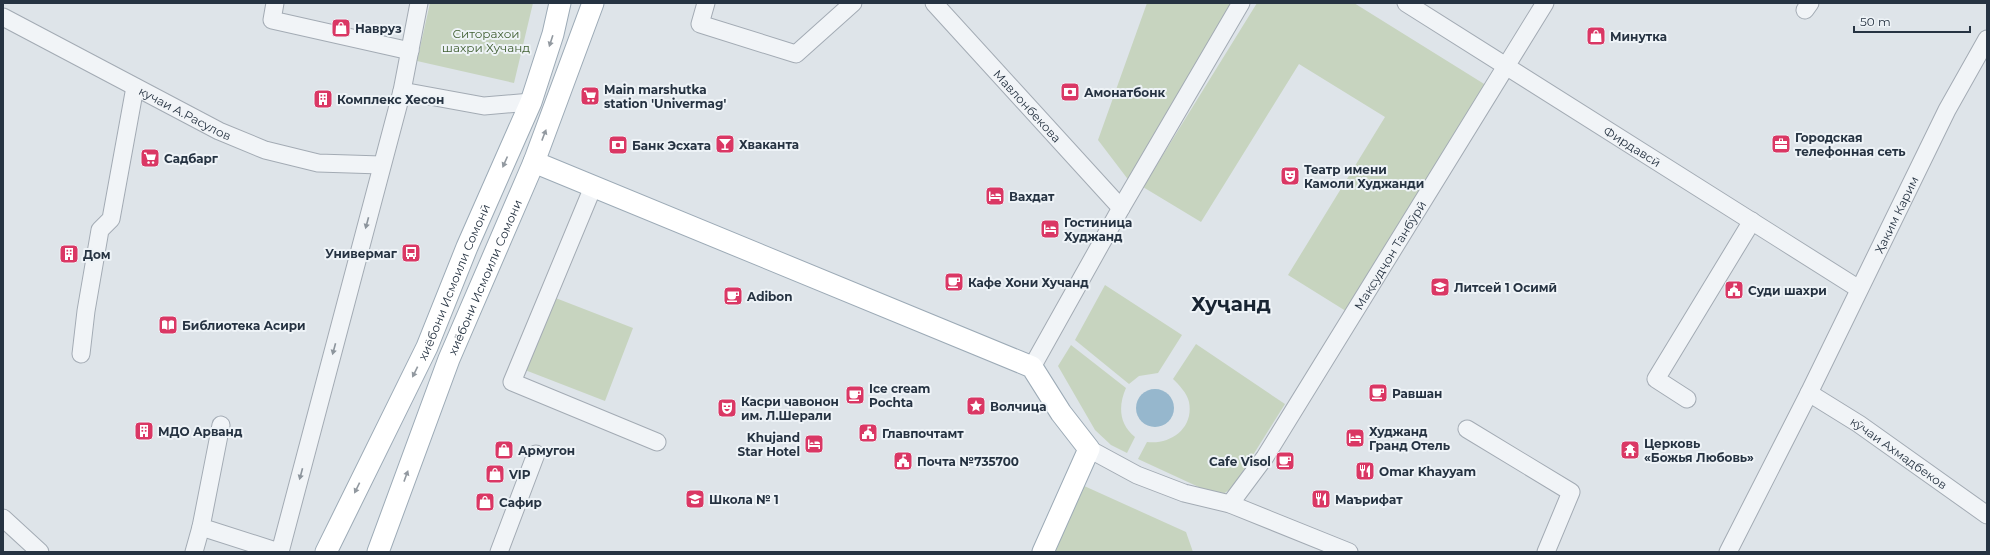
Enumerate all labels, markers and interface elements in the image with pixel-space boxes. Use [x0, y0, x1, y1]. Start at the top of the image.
scale bar [1854, 8, 1970, 34]
text: 50 m [1860, 14, 1891, 29]
shop icon: Навруз [330, 17, 352, 39]
place label: Навруз [355, 21, 402, 36]
shop icon: Минутка [1585, 25, 1607, 47]
park label: Ситорахои шахри Хучанд [442, 26, 530, 55]
place label: Минутка [1610, 29, 1667, 44]
one-way arrow [547, 35, 553, 47]
street label: Мавлонбекова [991, 66, 1065, 145]
bank icon: Амонатбонк [1059, 81, 1081, 103]
place label: Main marshutka station 'Univermag' [604, 82, 726, 111]
street label: кучаи А.Расулов [137, 83, 234, 143]
supermarket icon: Main marshutka station 'Univermag' [579, 85, 601, 107]
place label: Амонатбонк [1084, 85, 1165, 100]
building icon: Комплекс Хесон [312, 88, 334, 110]
place label: Комплекс Хесон [337, 92, 444, 107]
street label: Фирдавсӣ [1601, 122, 1664, 170]
one-way arrow [542, 129, 548, 141]
place label: Городская телефонная сеть [1795, 130, 1906, 159]
bar icon: Хваканта [714, 133, 736, 155]
office icon: Городская телефонная сеть [1770, 133, 1792, 155]
bank icon: Банк Эсхата [607, 134, 629, 156]
place label: Хваканта [739, 137, 799, 152]
place label: Банк Эсхата [632, 138, 711, 153]
supermarket icon: Садбарг [139, 147, 161, 169]
place label: Садбарг [164, 151, 219, 166]
one-way arrow [501, 157, 507, 169]
place label: Театр имени Камоли Худжанди [1304, 162, 1424, 191]
theatre icon: Театр имени Камоли Худжанди [1279, 165, 1301, 187]
street label: Ҳаким Карим [1871, 173, 1921, 256]
hotel icon: Вахдат [984, 185, 1006, 207]
place label: Вахдат [1009, 189, 1055, 204]
street label: хиёбони Исмоили Сомони [444, 197, 524, 357]
street label: Мақсудҷон Танбӯрӣ [1350, 198, 1429, 312]
street label: хиёбони Исмоили Сомонӣ [414, 201, 493, 362]
place label: Гостиница Худжанд [1064, 215, 1132, 244]
one-way arrow [363, 217, 369, 229]
hotel icon: Гостиница Худжанд [1039, 218, 1061, 240]
bus stop icon: Универмаг [400, 242, 422, 264]
building icon: Дом [58, 243, 80, 265]
place label: Универмаг [325, 246, 398, 261]
place label: Дом [83, 247, 111, 262]
cafe icon: Кафе Хони Хучанд [943, 271, 965, 293]
place label: Кафе Хони Хучанд [968, 275, 1089, 290]
school or university icon: Литсей 1 Осимӣ [1429, 276, 1451, 298]
public building icon: Суди шахри [1723, 279, 1745, 301]
place label: Литсей 1 Осимӣ [1454, 280, 1557, 295]
place label: Суди шахри [1748, 283, 1827, 298]
cafe icon: Adibon [722, 285, 744, 307]
place label: Adibon [746, 289, 792, 304]
district label: Хуҷанд [1191, 292, 1271, 316]
library icon: Библиотека Асири [157, 314, 179, 336]
place label: Библиотека Асири [182, 318, 306, 333]
one-way arrow [330, 342, 336, 355]
one-way arrow [412, 366, 418, 378]
place label: Ice cream Pochta [869, 381, 930, 410]
cafe icon: Равшан [1367, 382, 1389, 404]
cafe icon: Ice cream Pochta [844, 384, 866, 406]
place label: Равшан [1392, 386, 1442, 401]
place label: Касри чавонон им. Л.Шерали [741, 394, 839, 423]
place icon: Волчица [965, 395, 987, 417]
theatre icon: Касри чавонон им. Л.Шерали [716, 397, 738, 419]
place label: Волчица [990, 399, 1047, 414]
street label: кӯчаи Ахмадбеков [1848, 413, 1950, 492]
building icon: МДО Арванд [133, 420, 155, 442]
public building icon: Главпочтамт [857, 422, 879, 444]
place label: МДО Арванд [158, 424, 243, 439]
place label: Худжанд Гранд Отель [1369, 424, 1450, 453]
place label: Главпочтамт [882, 426, 964, 441]
hotel icon: Худжанд Гранд Отель [1344, 427, 1366, 449]
place label: Khujand Star Hotel [738, 430, 800, 459]
hotel icon: Khujand Star Hotel [803, 433, 825, 455]
place label: Церковь «Божья Любовь» [1644, 436, 1754, 465]
shop icon: Армугон [493, 439, 515, 461]
temple icon: Церковь «Божья Любовь» [1619, 439, 1641, 461]
place label: Армугон [518, 443, 575, 458]
public building icon: Почта №735700 [892, 450, 914, 472]
cafe icon: Cafe Visol [1274, 450, 1296, 472]
place label: Почта №735700 [917, 454, 1019, 469]
place label: Cafe Visol [1209, 454, 1271, 469]
restaurant icon: Omar Khayyam [1354, 460, 1376, 482]
shop icon: VIP [484, 463, 506, 485]
place label: Omar Khayyam [1379, 464, 1476, 479]
place label: VIP [508, 467, 531, 482]
one-way arrow [297, 468, 303, 481]
one-way arrow [403, 470, 409, 482]
one-way arrow [354, 483, 360, 494]
school or university icon: Школа № 1 [684, 488, 706, 510]
restaurant icon: Маърифат [1310, 488, 1332, 510]
shop icon: Сафир [474, 491, 496, 513]
place label: Школа № 1 [709, 492, 779, 507]
place label: Маърифат [1335, 492, 1403, 507]
place label: Сафир [499, 495, 542, 510]

